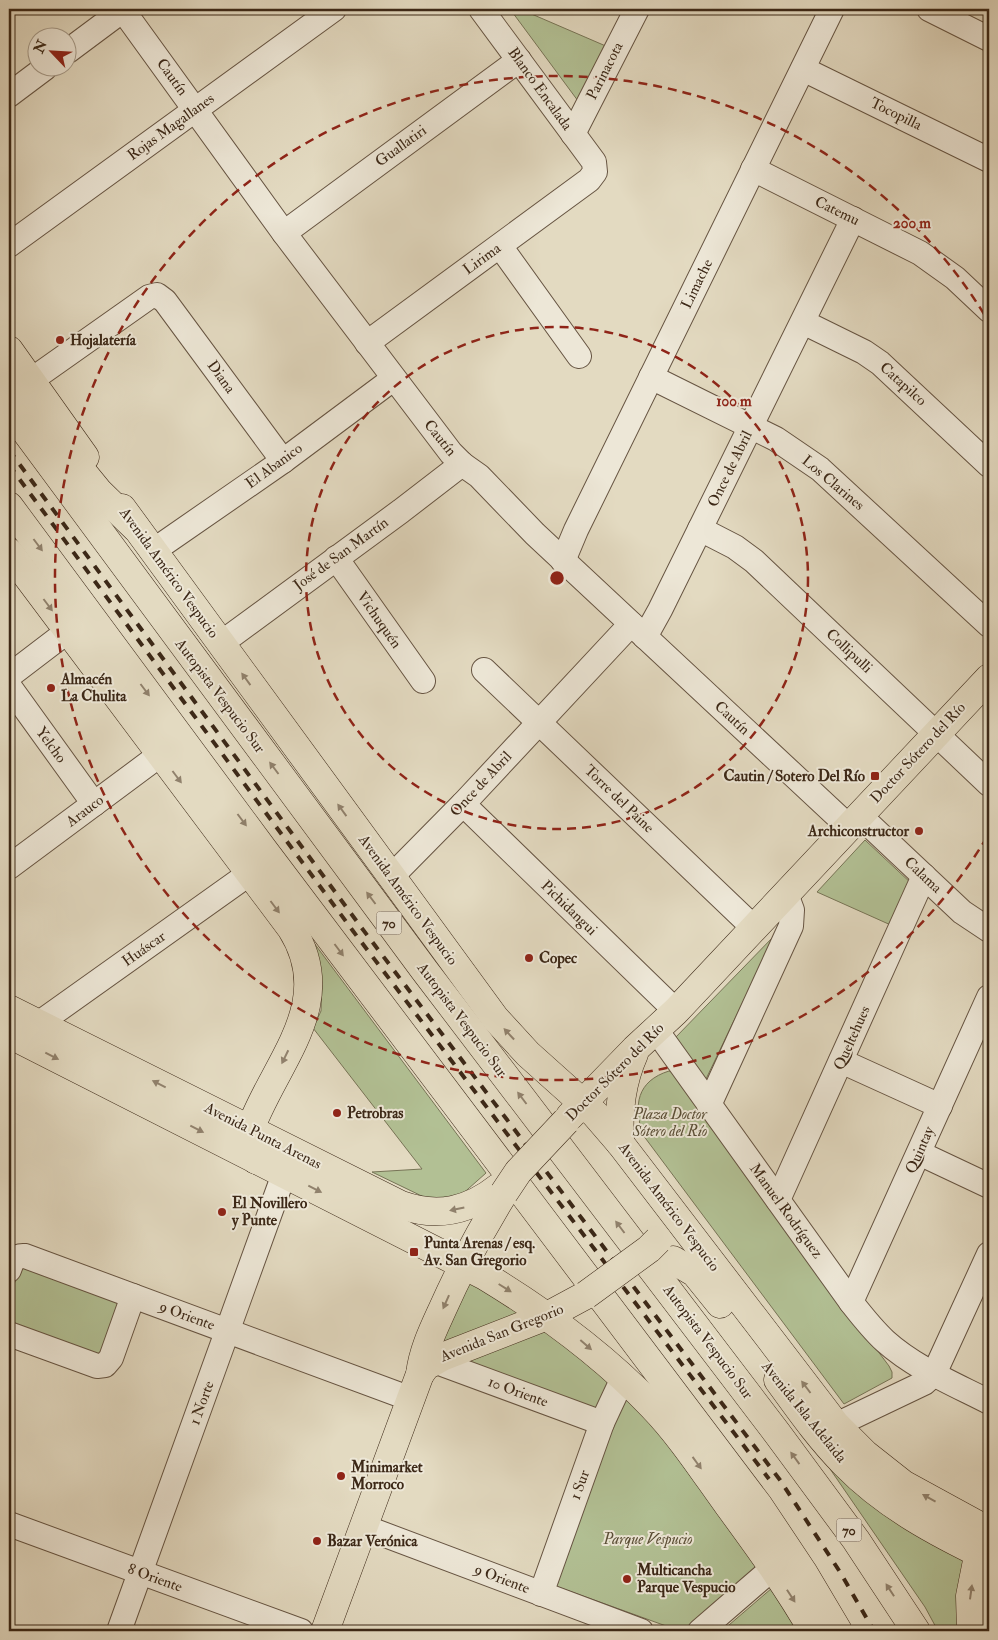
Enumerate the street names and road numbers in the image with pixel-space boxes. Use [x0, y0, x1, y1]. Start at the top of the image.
street label: Parinacota [582, 38, 628, 103]
street label: Blanco Encalada [503, 44, 577, 135]
street label: Cautín [152, 55, 192, 100]
street label: Rojas Magallanes [124, 89, 218, 165]
street label: Tocopilla [867, 93, 926, 136]
street label: Guallatiri [372, 121, 430, 171]
street label: Catemu [811, 192, 863, 230]
street label: Lirima [459, 238, 505, 279]
street label: Limache [677, 256, 717, 312]
street label: Diana [203, 357, 240, 398]
street label: Catapilco [875, 358, 930, 411]
street label: Cautín [420, 416, 461, 460]
street label: Once de Abril [703, 428, 757, 510]
street label: El Abanico [242, 439, 306, 493]
street label: Los Clarines [798, 451, 868, 515]
street label: Avenida Américo Vespucio [114, 503, 223, 643]
street label: José de San Martín [289, 513, 393, 596]
street label: Vichuquén [352, 588, 406, 653]
street label: Collipulli [821, 625, 876, 678]
street label: Autopista Vespucio Sur [169, 634, 269, 758]
street label: Cautín [710, 697, 754, 739]
street label: Doctor Sótero del Río [866, 698, 970, 808]
street label: Yelcho [32, 723, 70, 767]
street label: Once de Abril [446, 747, 516, 821]
street label: Torre del Paine [580, 761, 658, 837]
street label: Arauco [62, 791, 108, 832]
street label: Avenida Américo Vespucio [353, 830, 462, 970]
street label: Calama [900, 853, 947, 898]
street label: Pichidangui [537, 877, 601, 940]
road number: 70 [376, 911, 402, 934]
street label: Huáscar [118, 927, 170, 971]
street label: Autopista Vespucio Sur [411, 958, 511, 1082]
street label: Queltehues [829, 1003, 875, 1073]
street label: Doctor Sótero del Río [562, 1019, 668, 1125]
street label: Avenida Punta Arenas [200, 1098, 325, 1174]
street label: Quintay [901, 1123, 939, 1176]
street label: Avenida Américo Vespucio [613, 1138, 724, 1276]
street label: Manuel Rodríguez [745, 1160, 827, 1262]
street label: Autopista Vespucio Sur [657, 1280, 757, 1404]
street label: 9 Oriente [156, 1297, 217, 1335]
street label: Avenida San Gregorio [437, 1300, 566, 1367]
street label: Avenida Isla Adelaida [757, 1357, 851, 1467]
street label: 10 Oriente [485, 1372, 551, 1412]
street label: 1 Norte [185, 1378, 219, 1428]
street label: 1 Sur [566, 1467, 594, 1502]
road number: 70 [836, 1518, 862, 1542]
street label: 8 Oriente [125, 1559, 185, 1597]
street label: 9 Oriente [471, 1559, 532, 1598]

